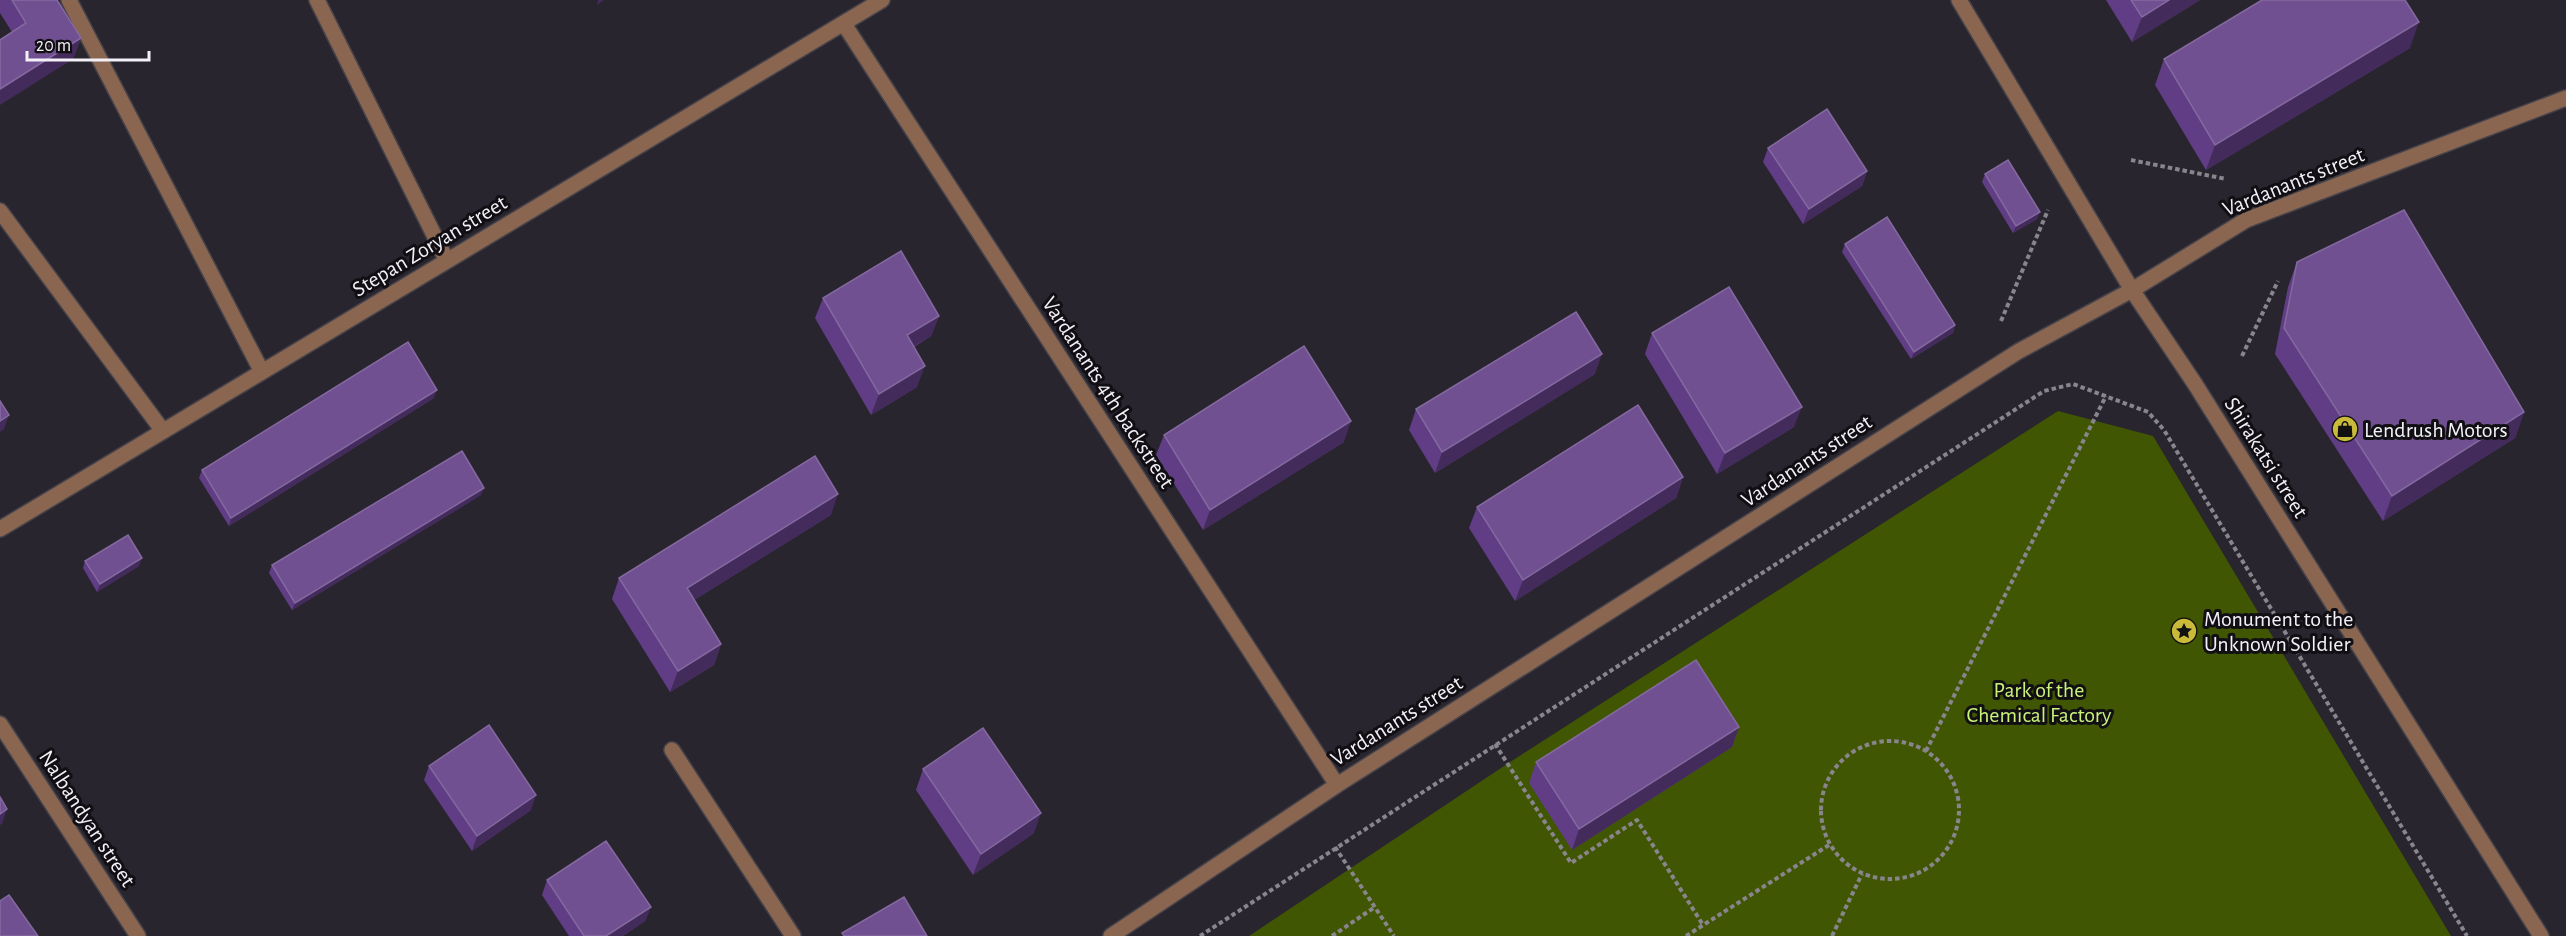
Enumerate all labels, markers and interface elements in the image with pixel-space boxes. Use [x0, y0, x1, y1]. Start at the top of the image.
scale bar [27, 24, 148, 62]
text: 20 m [36, 37, 71, 55]
street label: Vardanants street [2219, 144, 2367, 220]
street label: Stepan Zoryan street [348, 191, 511, 301]
street label: Vardanants 4th backstreet [1038, 293, 1178, 492]
street label: Shirakatsi street [2220, 393, 2312, 522]
street label: Vardanants street [1737, 411, 1876, 511]
shop icon: Lendrush Motors [2330, 414, 2360, 444]
place label: Lendrush Motors [2364, 419, 2508, 441]
place label: Monument to the Unknown Soldier [2204, 608, 2353, 655]
place icon: Monument to the Unknown Soldier [2169, 616, 2199, 646]
street label: Vardanants street [1327, 672, 1466, 770]
park label: Park of the Chemical Factory [1966, 679, 2112, 726]
street label: Nalbandyan street [35, 746, 139, 891]

